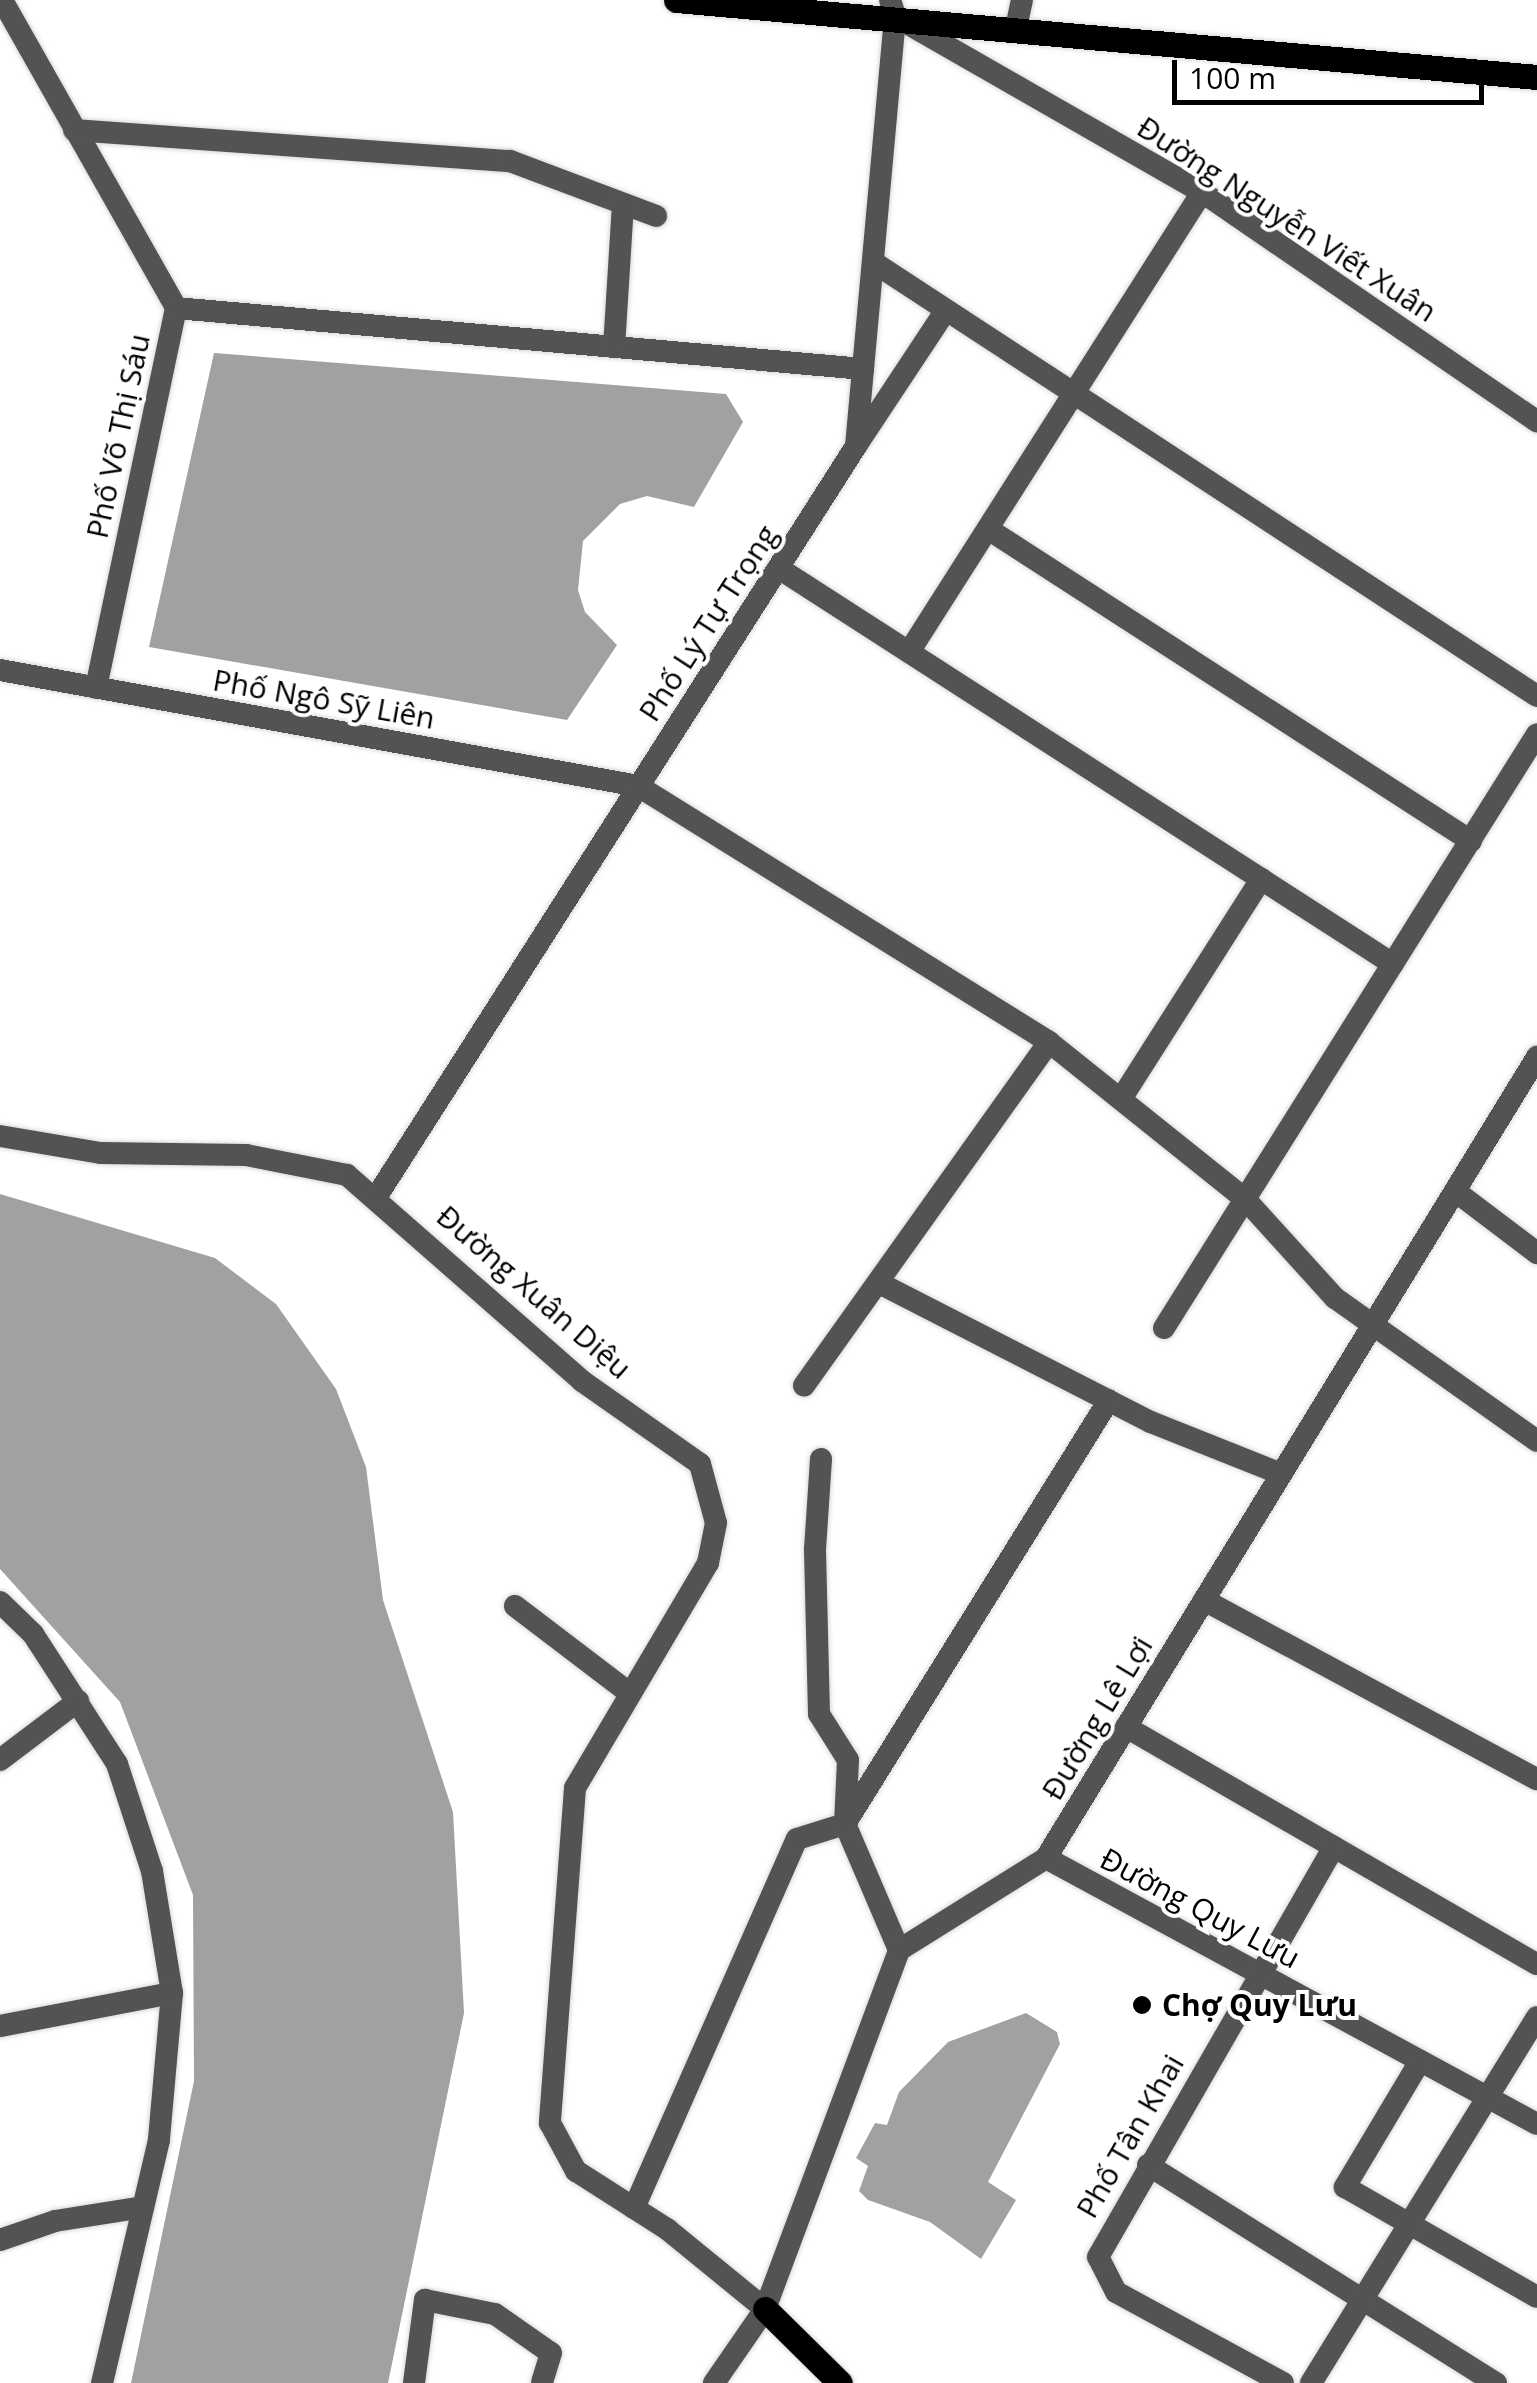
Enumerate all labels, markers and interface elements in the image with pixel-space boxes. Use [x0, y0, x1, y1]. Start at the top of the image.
scale bar [1177, 40, 1490, 102]
text: 100 m [1189, 57, 1276, 98]
street label: Đường Nguyễn Viết Xuân [1131, 109, 1443, 329]
street label: Phố Võ Thị Sáu [79, 331, 157, 541]
street label: Phố Lý Tự Trọng [631, 518, 785, 728]
street label: Phố Ngô Sỹ Liên [210, 662, 438, 736]
street label: Đường Xuân Diệu [430, 1198, 638, 1386]
street label: Đường Lê Lợi [1034, 1630, 1160, 1806]
street label: Đường Quy Lưu [1094, 1840, 1306, 1976]
place label: Chợ Quy Lưu [1162, 1987, 1357, 2023]
marker: Chợ Quy Lưu [1131, 1994, 1153, 2016]
street label: Phố Tân Khai [1069, 2048, 1191, 2224]

